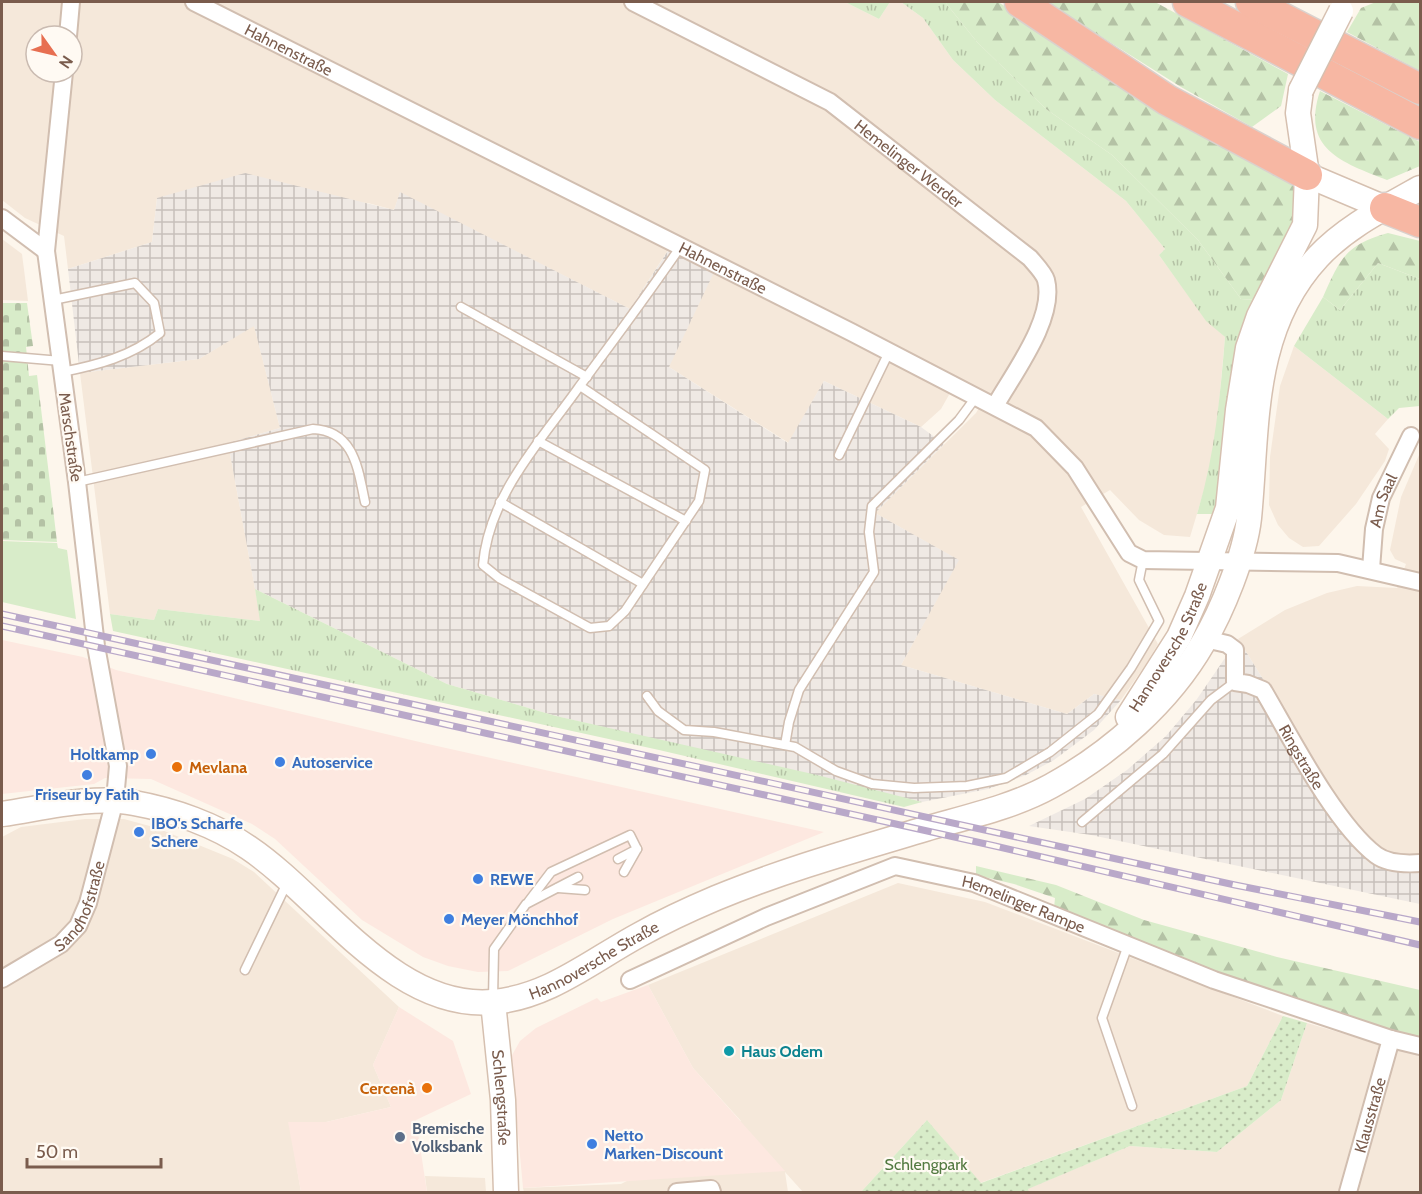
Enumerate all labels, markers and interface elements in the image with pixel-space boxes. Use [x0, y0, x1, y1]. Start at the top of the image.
street label: Hahnenstraße [241, 20, 336, 80]
north arrow [24, 24, 84, 84]
text: N [55, 52, 77, 72]
street label: Hemelinger Werder [851, 116, 967, 213]
street label: Hahnenstraße [676, 238, 770, 298]
street label: Marschstraße [55, 391, 86, 483]
street label: Am Saal [1366, 470, 1401, 529]
street label: Hannoversche Straße [1125, 580, 1211, 715]
street label: Ringstraße [1275, 721, 1328, 793]
place label: Holtkamp [70, 745, 139, 764]
marker: Holtkamp [144, 747, 158, 761]
place label: Autoservice [292, 753, 373, 772]
marker: Autoservice [273, 755, 287, 769]
place label: Mevlana [189, 758, 247, 777]
marker: Mevlana [170, 760, 184, 774]
marker: Friseur by Fatih [80, 768, 94, 782]
place label: Friseur by Fatih [35, 785, 139, 804]
place label: IBO's Scharfe Schere [151, 814, 243, 851]
marker: IBO's Scharfe Schere [132, 825, 146, 839]
street label: Sandhofstraße [51, 859, 109, 956]
place label: REWE [490, 870, 534, 889]
marker: REWE [471, 872, 485, 886]
street label: Hemelinger Rampe [960, 872, 1088, 937]
place label: Meyer Mönchhof [461, 910, 579, 929]
marker: Meyer Mönchhof [442, 912, 456, 926]
street label: Hannoversche Straße [526, 917, 662, 1004]
place label: Haus Odem [741, 1042, 823, 1061]
marker: Haus Odem [722, 1044, 736, 1058]
street label: Schlengstraße [488, 1049, 513, 1146]
street label: Klausstraße [1350, 1075, 1390, 1155]
place label: Cercenà [360, 1079, 415, 1098]
marker: Cercenà [420, 1081, 434, 1095]
place label: Bremische Volksbank [412, 1119, 484, 1156]
place label: Netto Marken-Discount [604, 1126, 724, 1163]
marker: Bremische Volksbank [393, 1130, 407, 1144]
scale bar [27, 1131, 160, 1169]
marker: Netto Marken-Discount [585, 1137, 599, 1151]
text: 50 m [36, 1141, 78, 1163]
park label: Schlengpark [885, 1155, 968, 1174]

